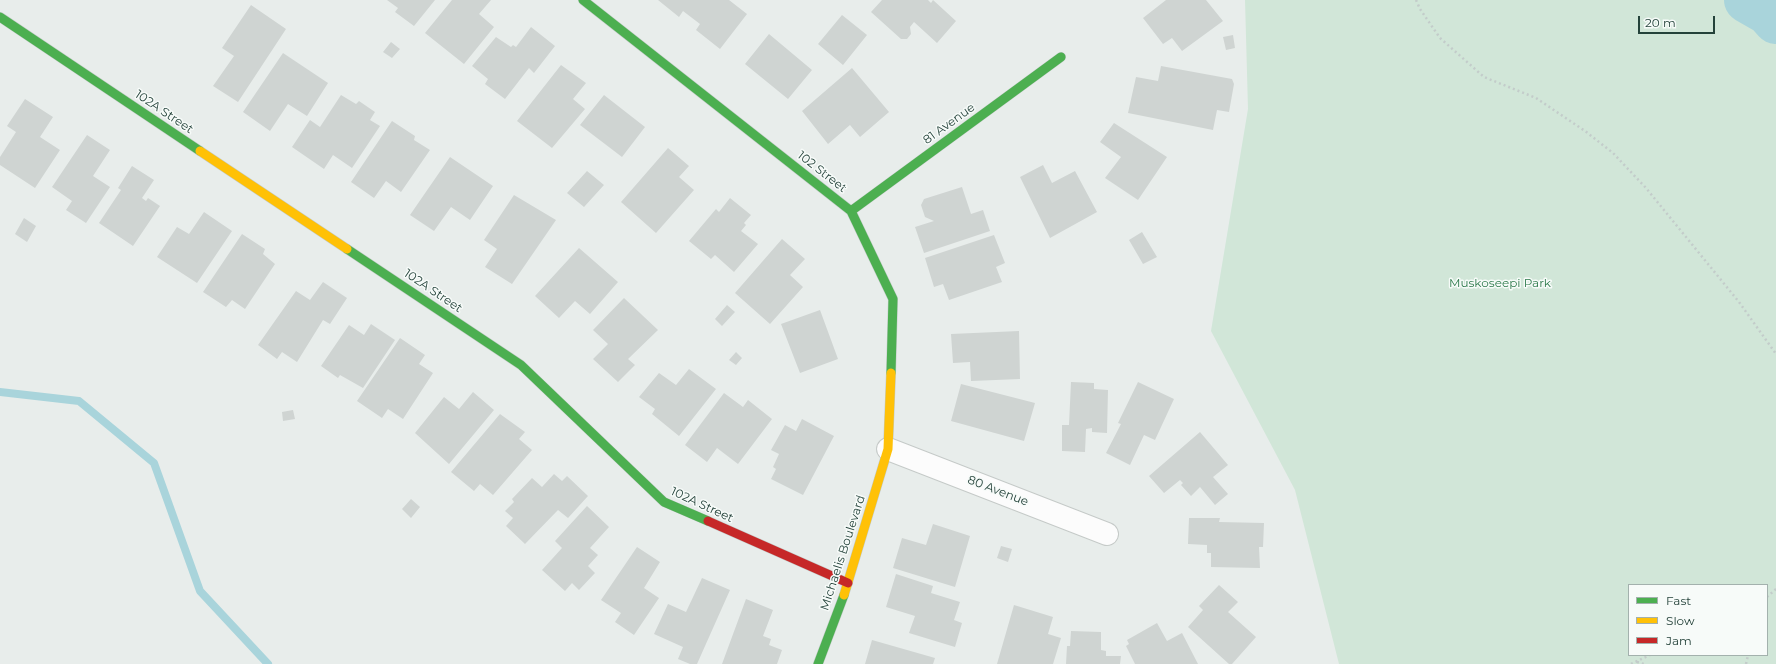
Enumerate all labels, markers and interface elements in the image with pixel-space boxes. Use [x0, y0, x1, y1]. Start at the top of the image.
scale bar [1640, 8, 1717, 34]
text: 20 m [1645, 15, 1676, 30]
street label: 102A Street [132, 87, 196, 137]
street label: 81 Avenue [920, 100, 978, 148]
street label: 102 Street [795, 148, 849, 196]
street label: 102A Street [401, 266, 465, 316]
park label: Muskoseepi Park [1449, 276, 1551, 290]
street label: 80 Avenue [966, 473, 1030, 509]
street label: 102A Street [669, 484, 735, 526]
street label: Michaelis Boulevard [818, 494, 868, 612]
legend [1628, 584, 1768, 656]
text: Fast [1666, 593, 1691, 608]
text: Slow [1666, 613, 1695, 628]
text: Jam [1666, 633, 1692, 648]

